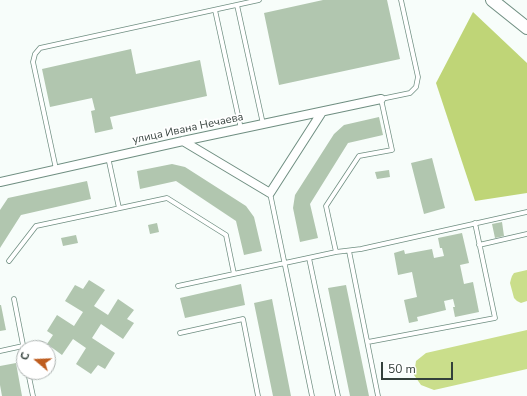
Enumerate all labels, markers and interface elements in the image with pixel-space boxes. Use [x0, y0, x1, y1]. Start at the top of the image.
street label: улица Ивана Нечаева [131, 111, 245, 147]
north arrow [16, 340, 56, 380]
text: С [17, 350, 33, 362]
scale bar [383, 354, 455, 380]
text: 50 m [388, 361, 416, 377]

